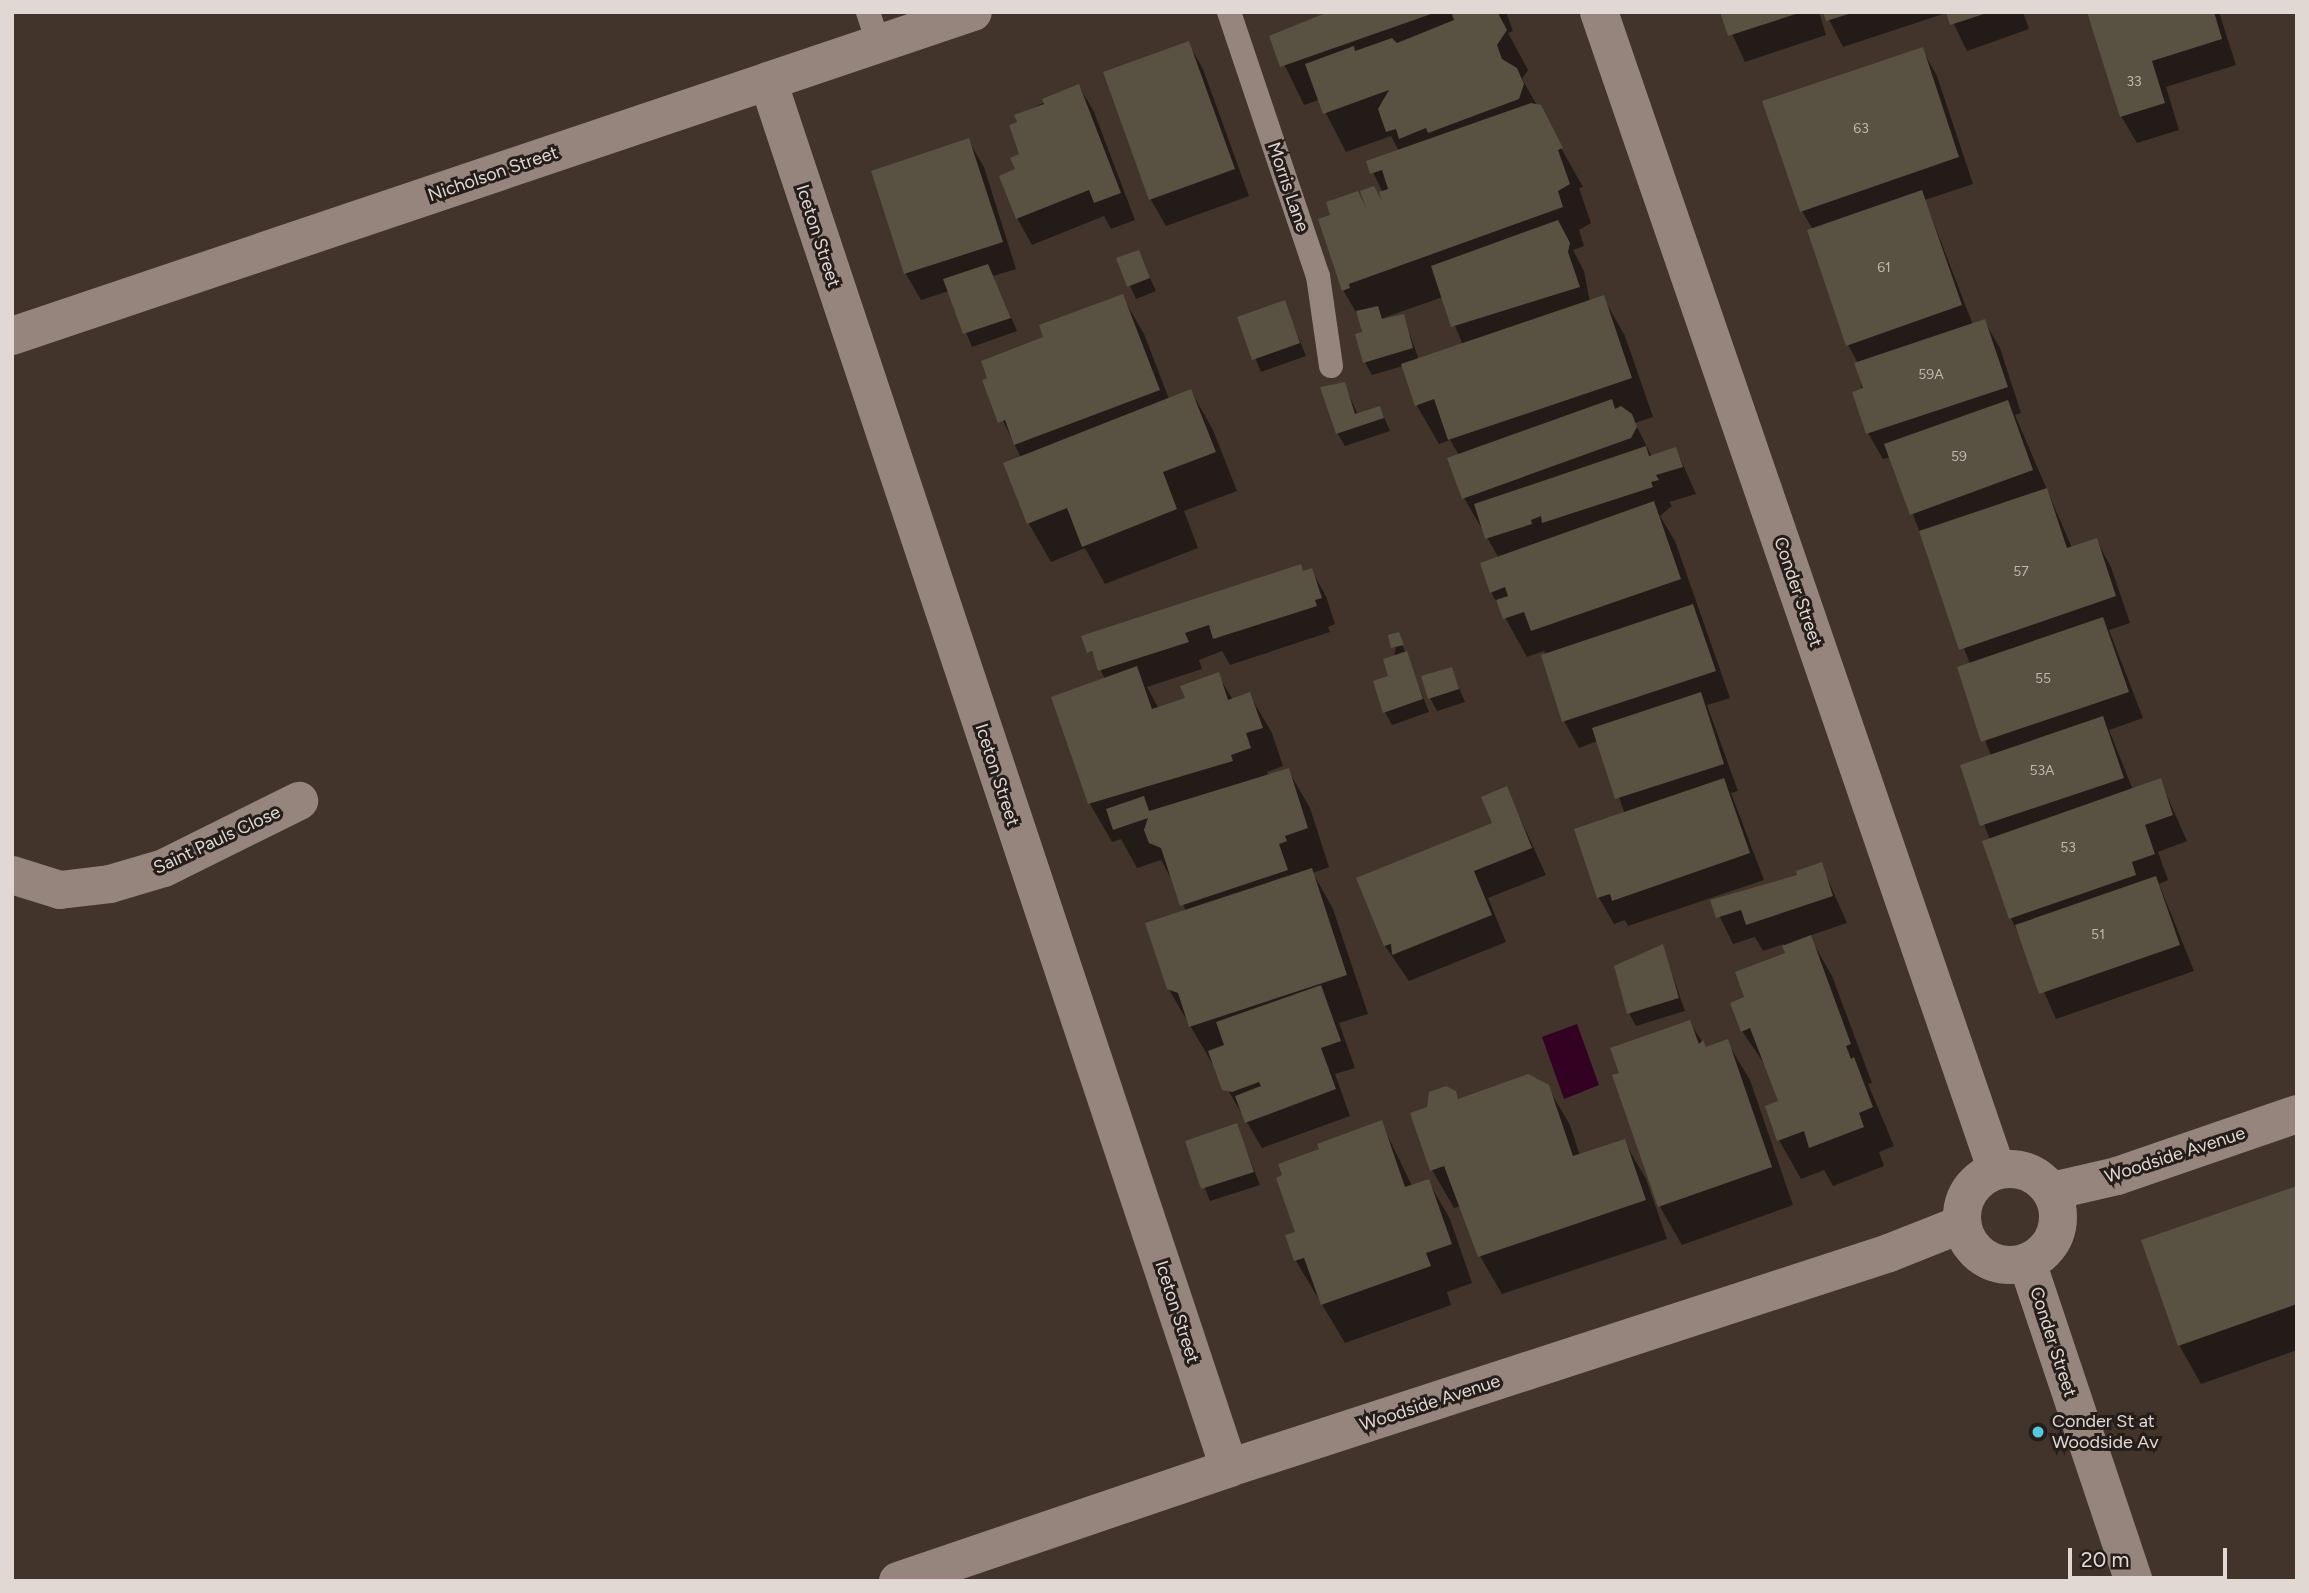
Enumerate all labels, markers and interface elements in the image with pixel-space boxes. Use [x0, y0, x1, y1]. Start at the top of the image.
house number: 33 [2126, 74, 2142, 90]
house number: 63 [1853, 121, 1869, 137]
street label: Morris Lane [1263, 139, 1313, 235]
street label: Nicholson Street [425, 142, 561, 206]
street label: Iceton Street [791, 182, 845, 290]
house number: 61 [1877, 260, 1891, 276]
house number: 59A [1918, 367, 1944, 383]
house number: 59 [1951, 449, 1967, 465]
street label: Conder Street [1769, 534, 1827, 650]
house number: 57 [2013, 564, 2029, 580]
house number: 55 [2035, 671, 2051, 687]
street label: Iceton Street [970, 721, 1024, 829]
house number: 53A [2029, 763, 2055, 779]
street label: Saint Pauls Close [150, 801, 284, 879]
house number: 53 [2060, 840, 2076, 856]
house number: 51 [2091, 927, 2105, 943]
street label: Woodside Avenue [2102, 1122, 2248, 1188]
street label: Iceton Street [1150, 1258, 1204, 1366]
street label: Conder Street [2025, 1284, 2081, 1400]
street label: Woodside Avenue [1357, 1370, 1503, 1436]
place label: Conder St at Woodside Av [2052, 1411, 2159, 1454]
marker: Conder St at Woodside Av [2030, 1424, 2046, 1440]
scale bar [2071, 1534, 2230, 1578]
text: 20 m [2081, 1547, 2129, 1572]

